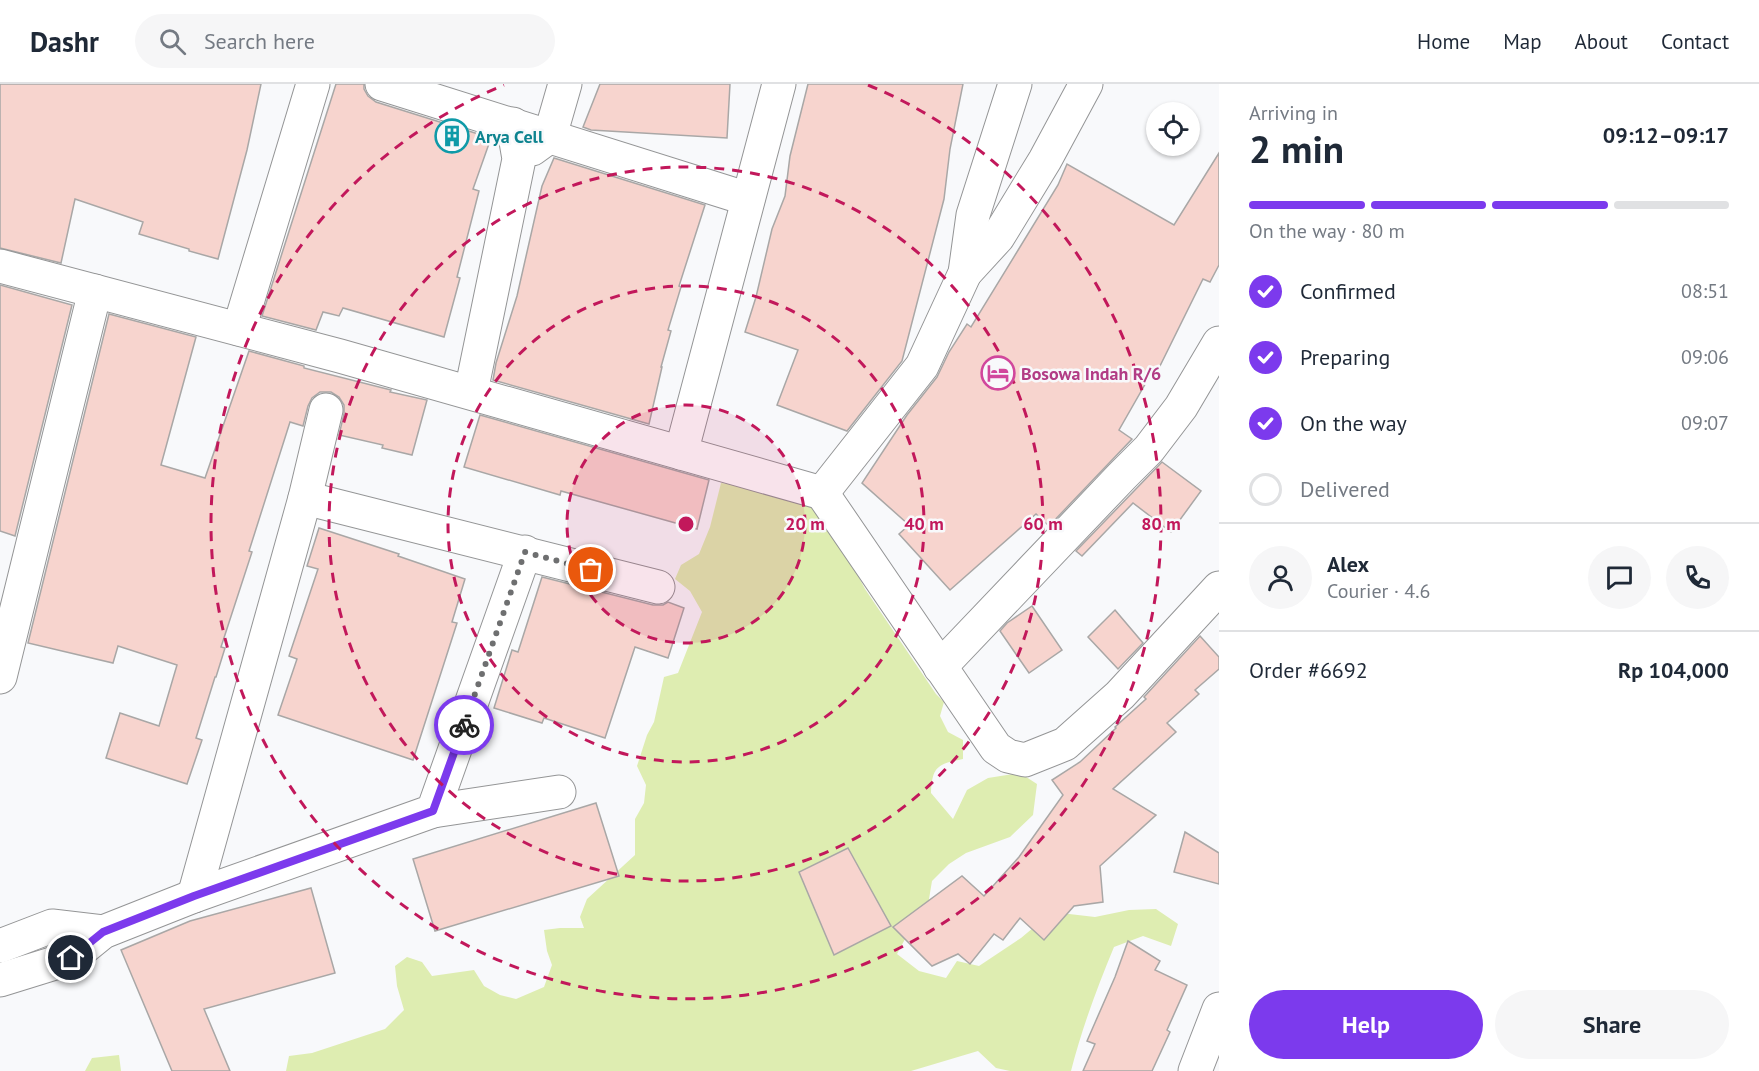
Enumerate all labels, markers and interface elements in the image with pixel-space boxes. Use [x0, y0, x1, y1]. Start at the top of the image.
search box [135, 14, 555, 68]
text: Dashr [30, 23, 99, 60]
icon: search [156, 25, 189, 58]
text: Search here [204, 27, 315, 55]
text: Home [1417, 28, 1470, 55]
text: Map [1503, 28, 1542, 55]
text: About [1575, 28, 1628, 55]
text: Contact [1661, 28, 1729, 55]
text: Arriving in [1249, 100, 1338, 126]
map controls [1146, 102, 1200, 156]
button: locate [1146, 102, 1200, 156]
building icon: Arya Cell [434, 118, 470, 154]
text: 09:12–09:17 [1603, 121, 1729, 149]
text: 2 min [1249, 123, 1344, 174]
place label: Arya Cell [475, 125, 544, 148]
text: On the way · 80 m [1249, 218, 1405, 244]
icon: check [1249, 275, 1282, 308]
text: Confirmed [1300, 277, 1396, 305]
text: 08:51 [1681, 278, 1729, 304]
icon: check [1249, 341, 1282, 374]
text: Preparing [1300, 343, 1390, 371]
text: 09:06 [1681, 344, 1729, 370]
hotel icon: Bosowa Indah R/6 [980, 355, 1016, 391]
place label: Bosowa Indah R/6 [1021, 362, 1161, 385]
icon: check [1249, 407, 1282, 440]
text: On the way [1300, 409, 1407, 437]
text: 09:07 [1681, 410, 1729, 436]
text: Delivered [1300, 475, 1390, 503]
text: 20 m [785, 512, 825, 535]
text: 40 m [904, 512, 944, 535]
text: 60 m [1023, 512, 1063, 535]
text: 80 m [1141, 512, 1181, 535]
centre of rings [676, 514, 696, 534]
pin [565, 544, 616, 595]
button: person [1249, 546, 1312, 609]
button: chat [1588, 546, 1651, 609]
button: phone [1666, 546, 1729, 609]
text: Alex [1327, 550, 1369, 578]
icon: bag [574, 553, 607, 586]
text: Courier · 4.6 [1327, 578, 1430, 604]
text: Order #6692 [1249, 656, 1368, 684]
text: Rp 104,000 [1618, 656, 1729, 684]
courier [434, 695, 494, 755]
icon: bike [448, 709, 481, 742]
pin [45, 932, 96, 983]
icon: home [54, 941, 87, 974]
button: Help [1249, 990, 1483, 1059]
button: Share [1495, 990, 1729, 1059]

